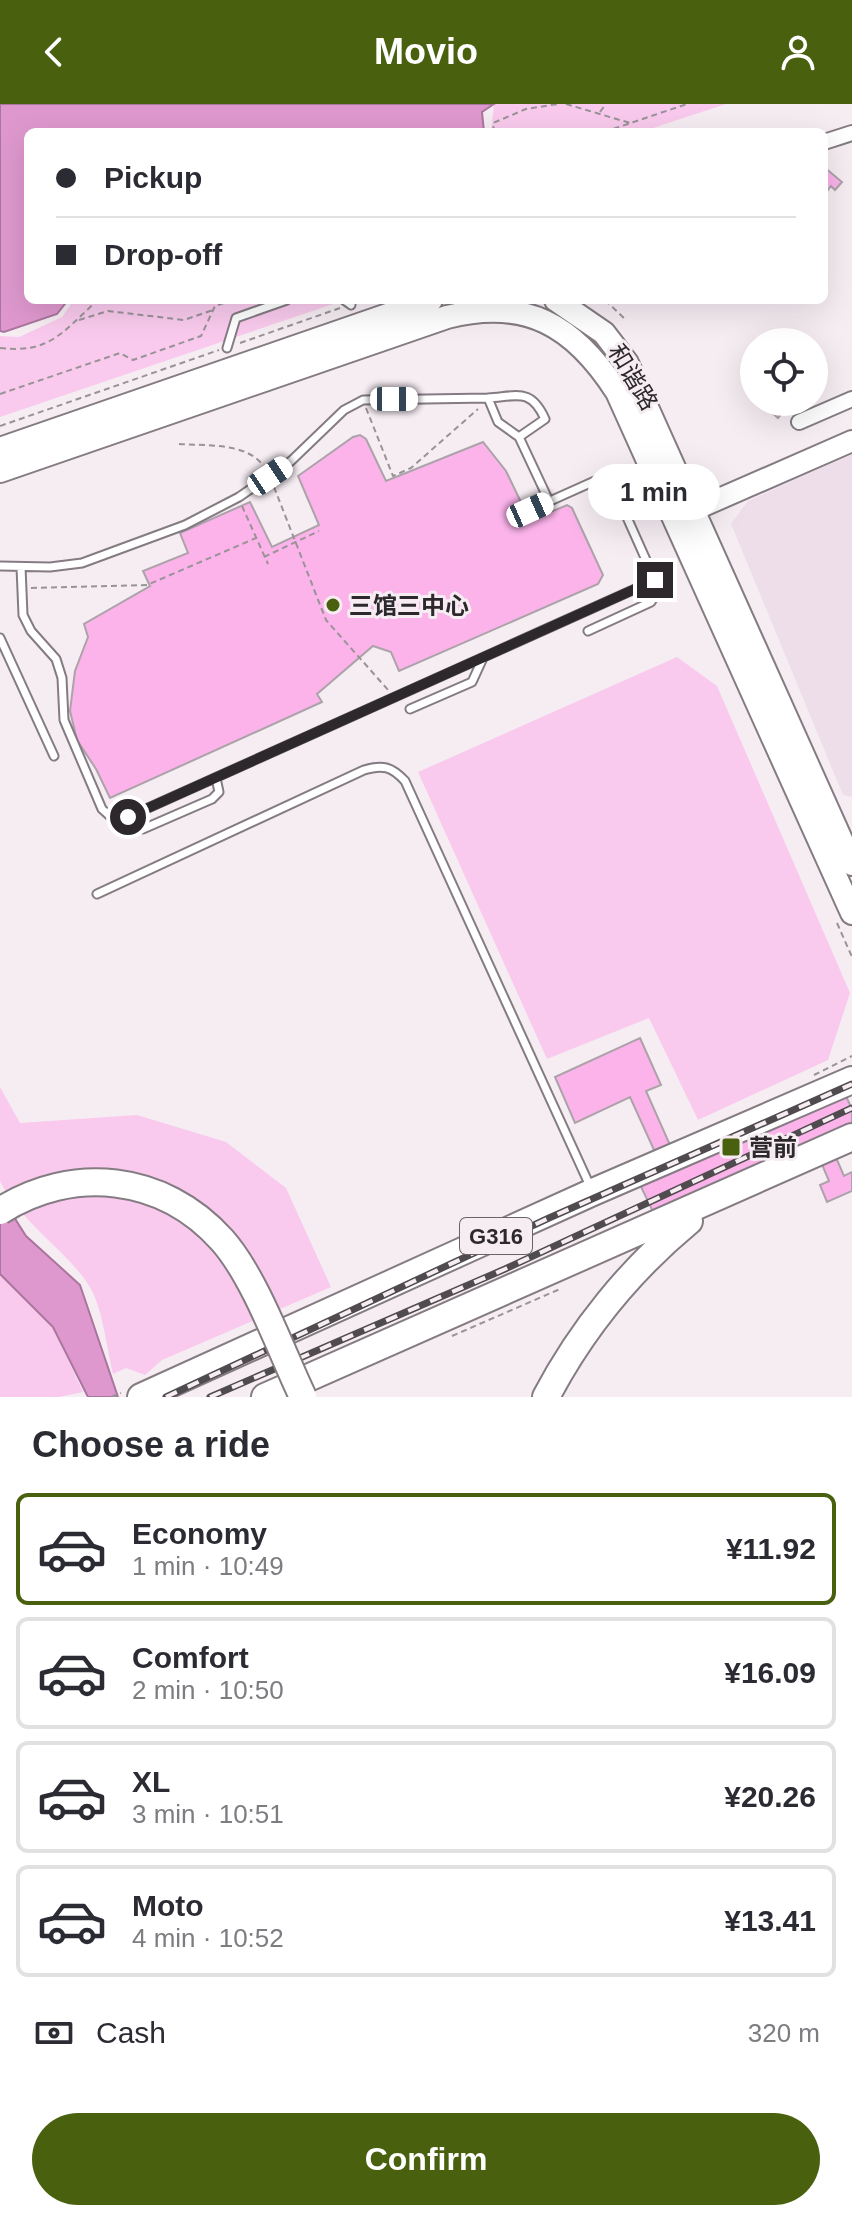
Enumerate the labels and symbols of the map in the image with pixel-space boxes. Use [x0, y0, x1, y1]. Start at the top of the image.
street label: 和谐路 [603, 339, 663, 415]
car [370, 387, 418, 411]
car [243, 453, 297, 499]
callout: 1 min [589, 464, 721, 520]
car [503, 489, 557, 531]
route end [637, 562, 673, 598]
place label: 三馆三中心 [349, 592, 469, 619]
marker: 三馆三中心 [324, 596, 342, 614]
route start [110, 799, 146, 835]
place label: 营前 [749, 1134, 797, 1161]
marker: 营前 [720, 1136, 742, 1158]
road number: G316 [460, 1218, 532, 1254]

